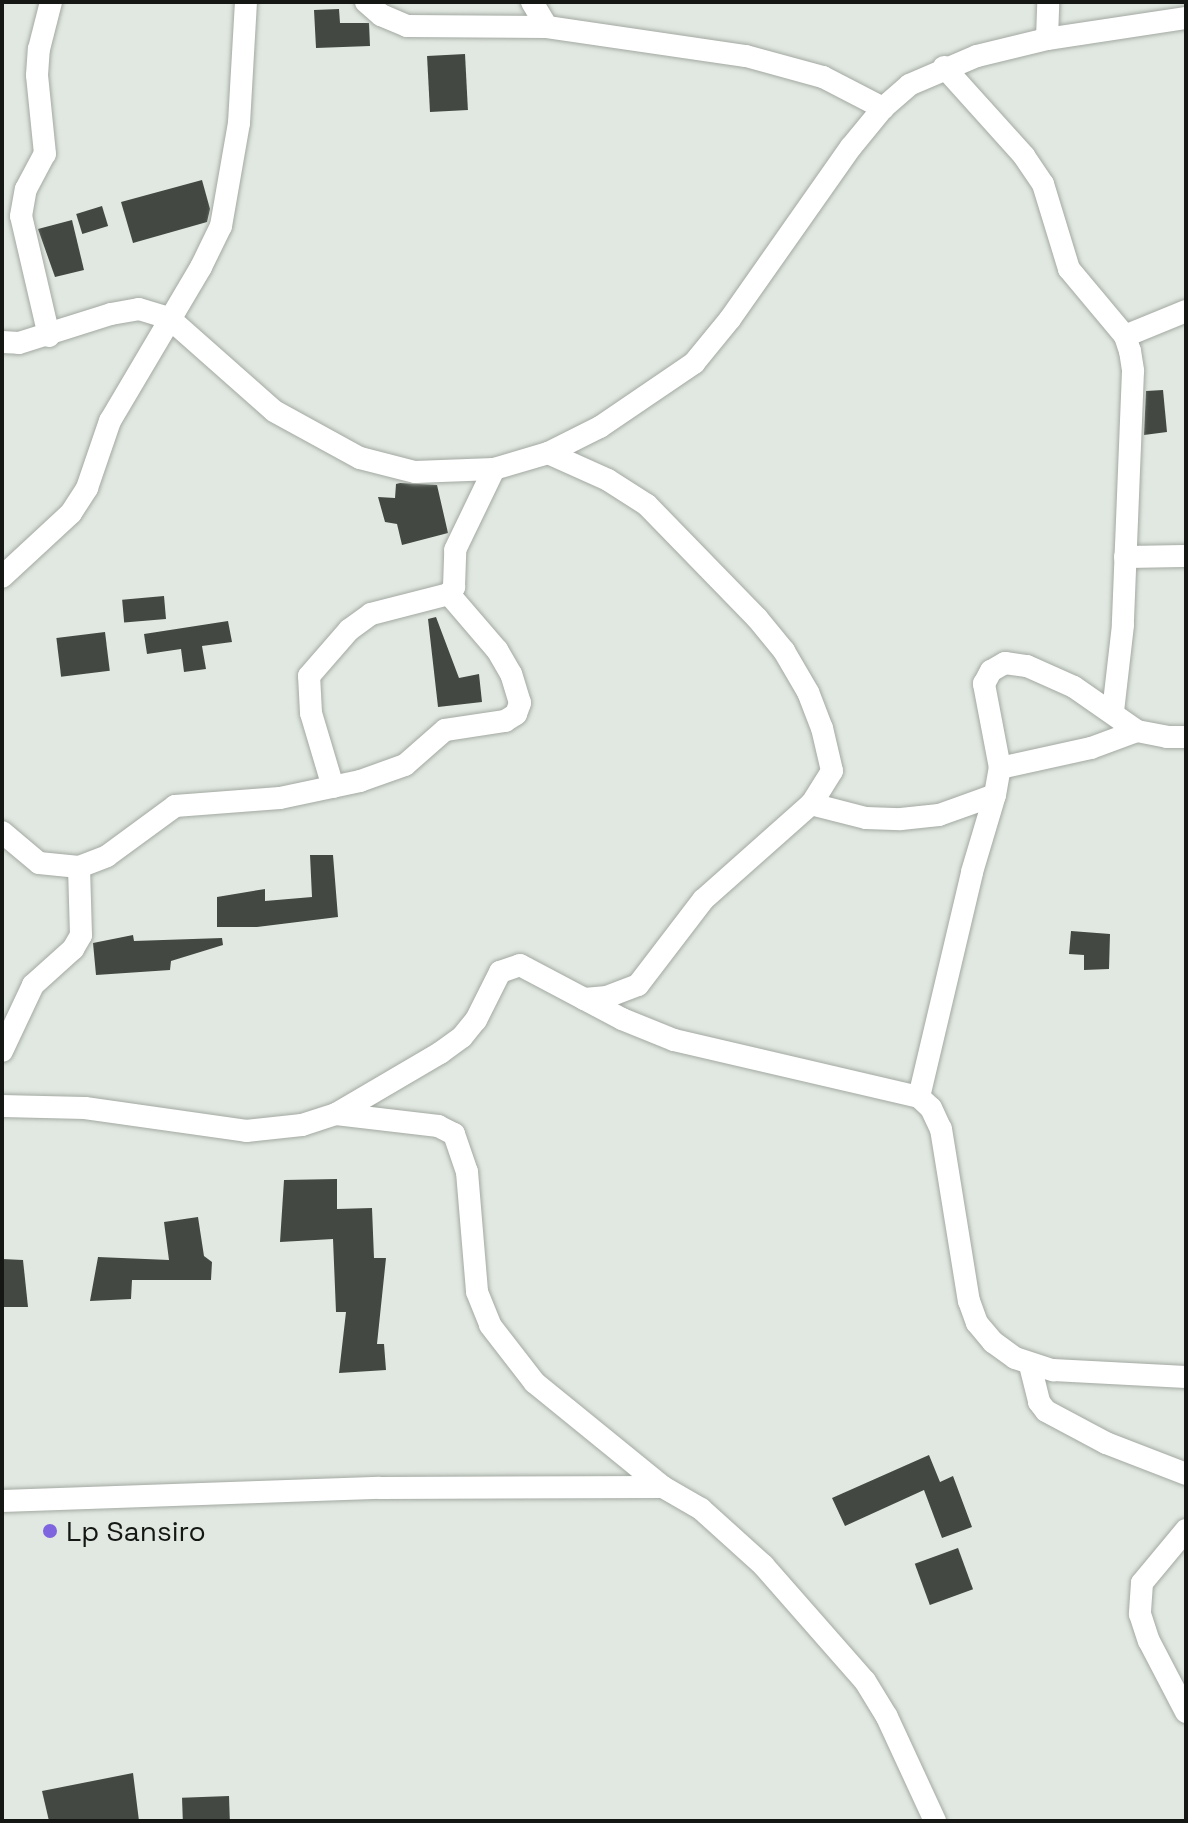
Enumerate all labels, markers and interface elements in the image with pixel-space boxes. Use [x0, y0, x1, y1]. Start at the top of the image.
place label: Lp Sansiro [66, 1514, 206, 1548]
marker: Lp Sansiro [41, 1522, 59, 1540]

